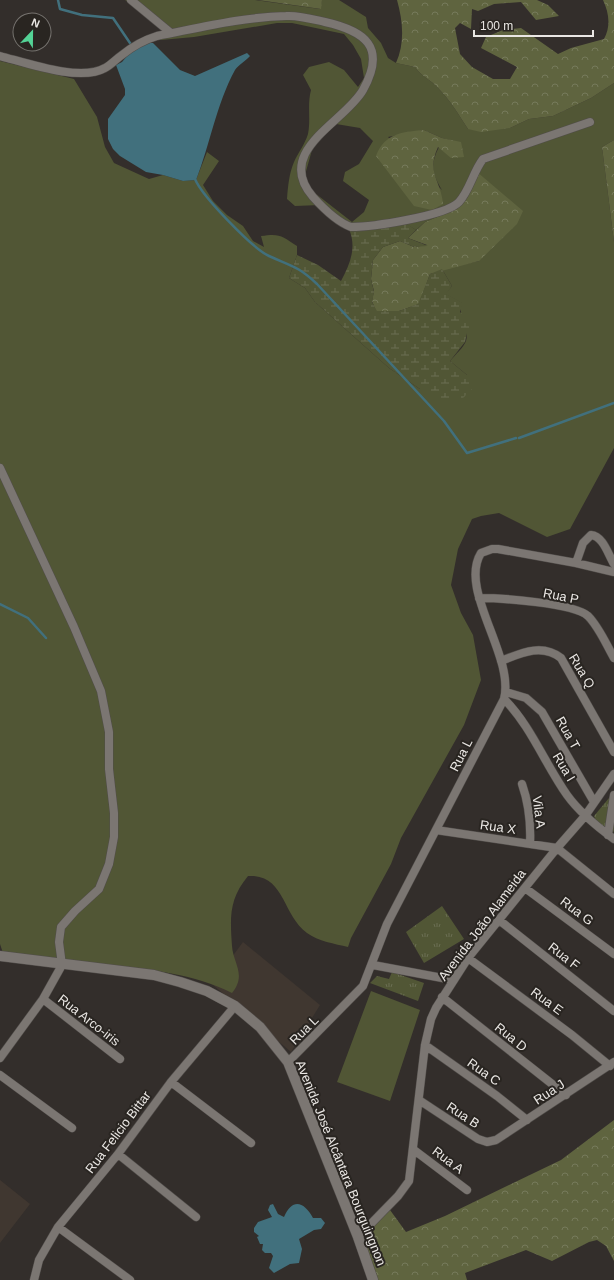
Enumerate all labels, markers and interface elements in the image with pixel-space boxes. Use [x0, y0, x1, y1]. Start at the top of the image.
north arrow [12, 12, 52, 52]
scale bar [474, 12, 593, 38]
text: N [30, 16, 42, 30]
text: 100 m [480, 19, 513, 33]
street label: Rua P [542, 585, 580, 607]
street label: Rua Q [566, 651, 598, 691]
street label: Rua T [553, 714, 583, 752]
street label: Rua L [446, 736, 476, 774]
street label: Rua I [550, 750, 578, 784]
street label: Vila A [530, 795, 548, 830]
street label: Rua X [479, 817, 517, 837]
street label: Avenida João Alameida [435, 866, 529, 984]
street label: Rua G [557, 894, 597, 928]
street label: Rua F [545, 939, 583, 973]
street label: Rua E [528, 984, 566, 1018]
street label: Rua Arco-iris [55, 991, 123, 1049]
street label: Rua L [286, 1012, 322, 1048]
street label: Rua D [492, 1020, 530, 1054]
street label: Rua C [465, 1055, 503, 1089]
street label: Avenida José Alcântara Bourguingnon [293, 1058, 389, 1268]
street label: Rua J [531, 1076, 567, 1108]
street label: Rua Felicio Bittar [82, 1087, 154, 1176]
street label: Rua B [444, 1099, 482, 1131]
street label: Rua A [429, 1143, 467, 1177]

